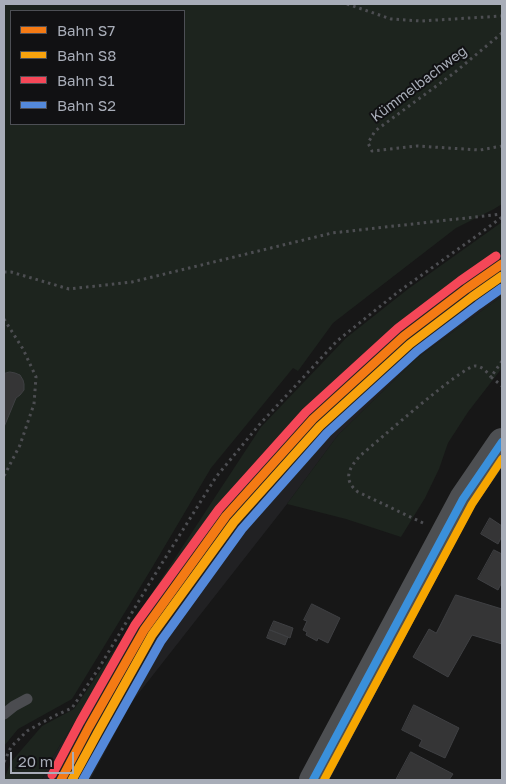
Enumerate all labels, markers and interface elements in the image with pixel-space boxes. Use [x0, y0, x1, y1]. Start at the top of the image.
legend [10, 10, 185, 125]
text: Bahn S7 [57, 21, 115, 39]
street label: Kümmelbachweg [368, 42, 470, 126]
text: Bahn S8 [57, 46, 116, 64]
text: Bahn S1 [57, 71, 115, 89]
text: Bahn S2 [57, 96, 116, 114]
scale bar [12, 742, 76, 774]
text: 20 m [18, 752, 53, 770]

